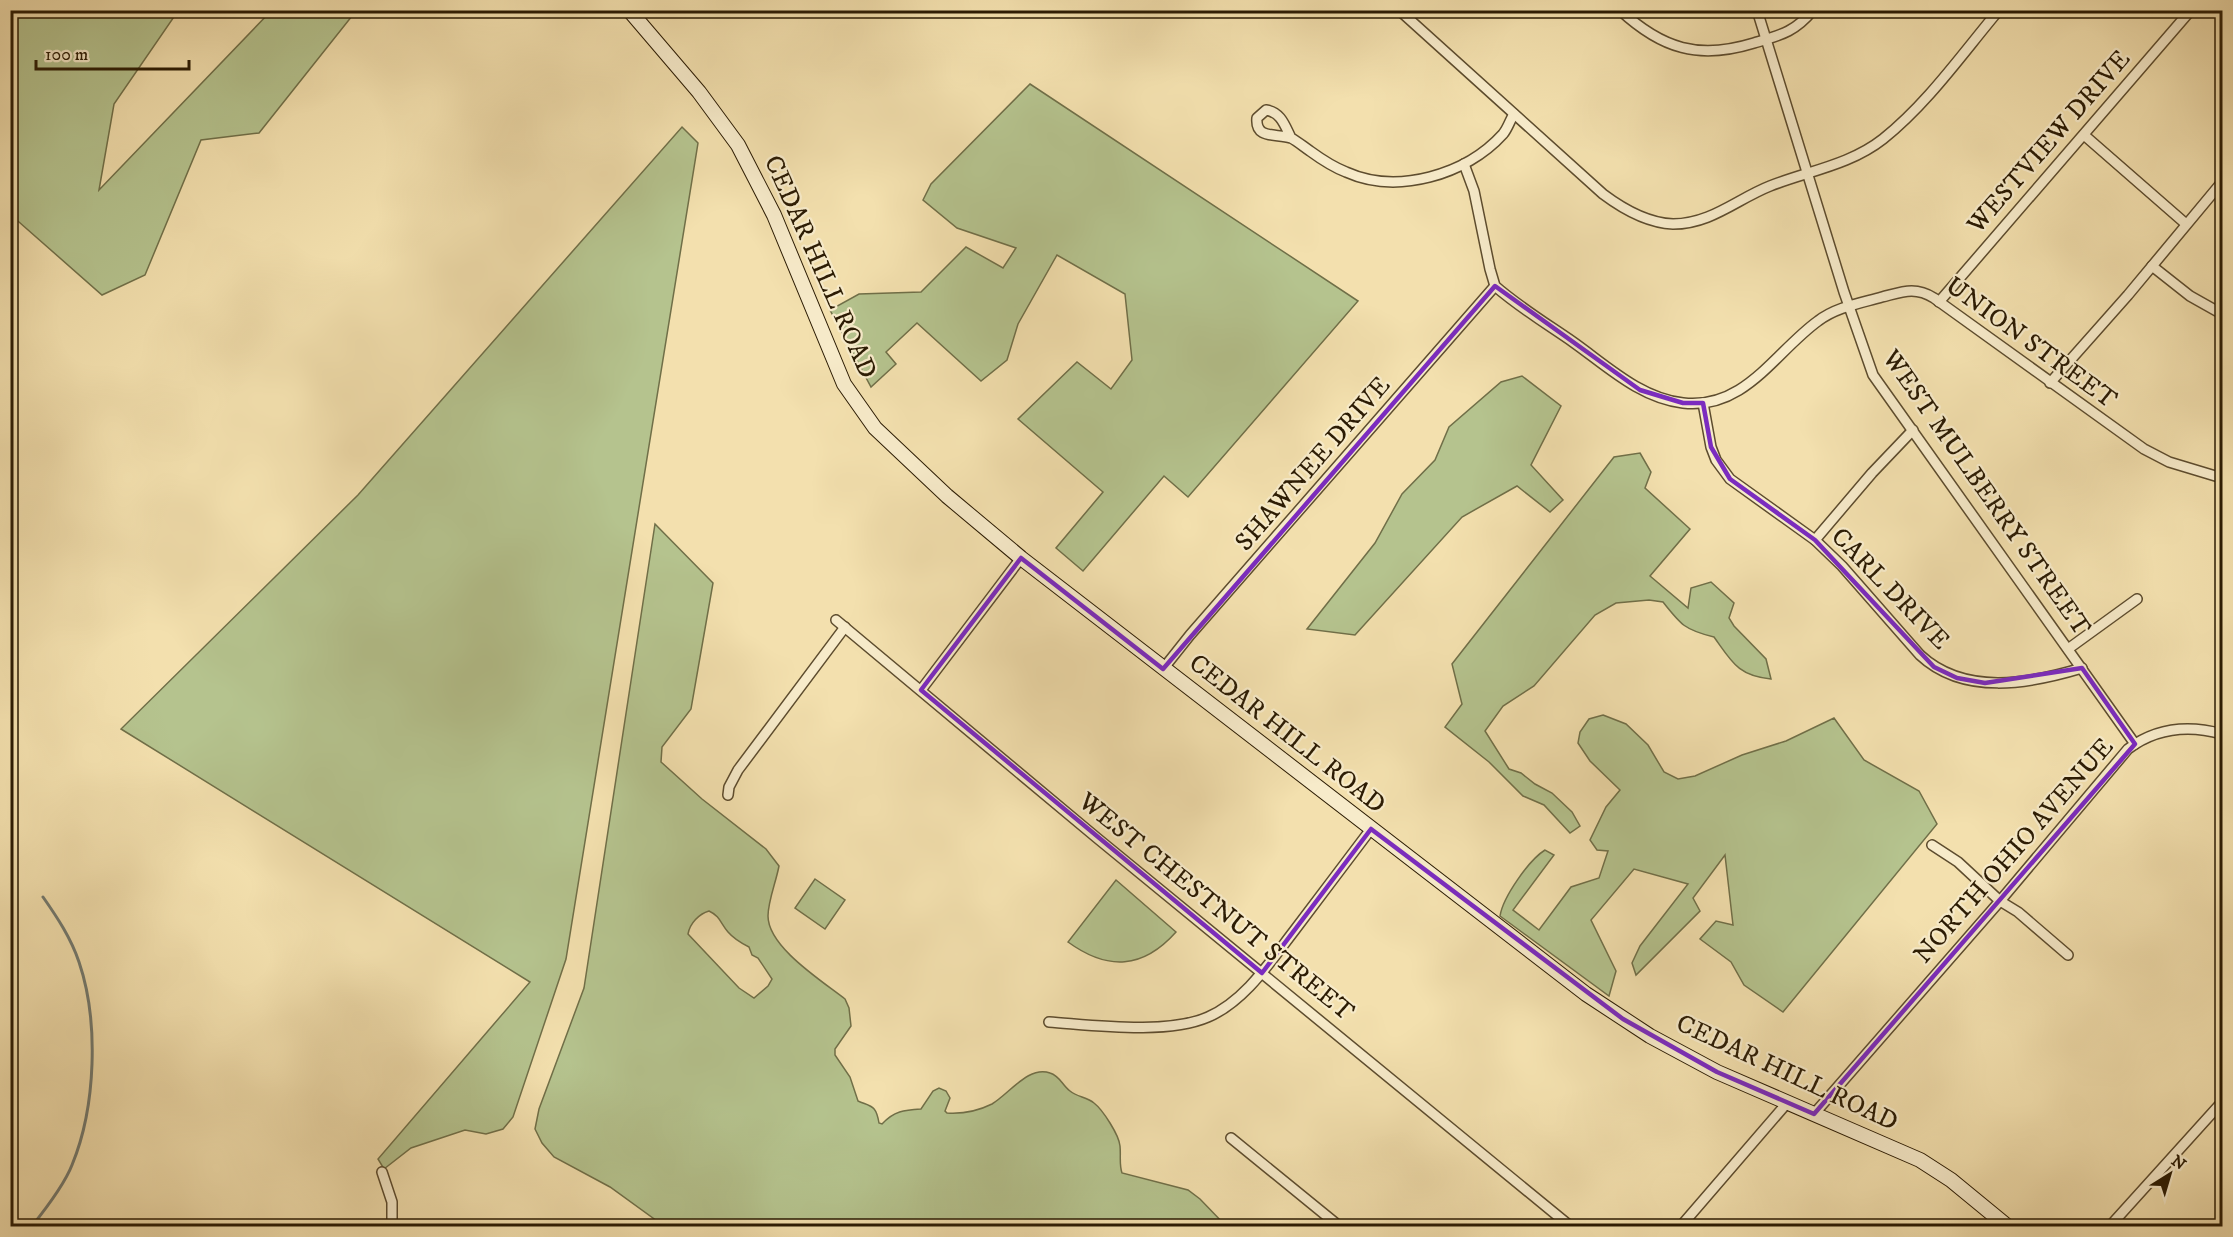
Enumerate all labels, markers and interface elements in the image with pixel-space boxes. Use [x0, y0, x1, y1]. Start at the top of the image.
scale bar [36, 33, 189, 71]
street label: WESTVIEW DRIVE [1960, 43, 2138, 241]
text: 100 m [45, 44, 88, 66]
street label: CEDAR HILL ROAD [756, 150, 884, 384]
street label: UNION STREET [1939, 270, 2123, 417]
street label: WEST MULBERRY STREET [1874, 343, 2098, 643]
street label: SHAWNEE DRIVE [1228, 370, 1398, 558]
street label: CARL DRIVE [1823, 521, 1957, 657]
street label: CEDAR HILL ROAD [1182, 647, 1392, 821]
street label: NORTH OHIO AVENUE [1907, 731, 2121, 971]
street label: WEST CHESTNUT STREET [1070, 785, 1361, 1029]
street label: CEDAR HILL ROAD [1671, 1007, 1903, 1139]
north arrow [2140, 1144, 2200, 1204]
text: N [2167, 1151, 2190, 1175]

